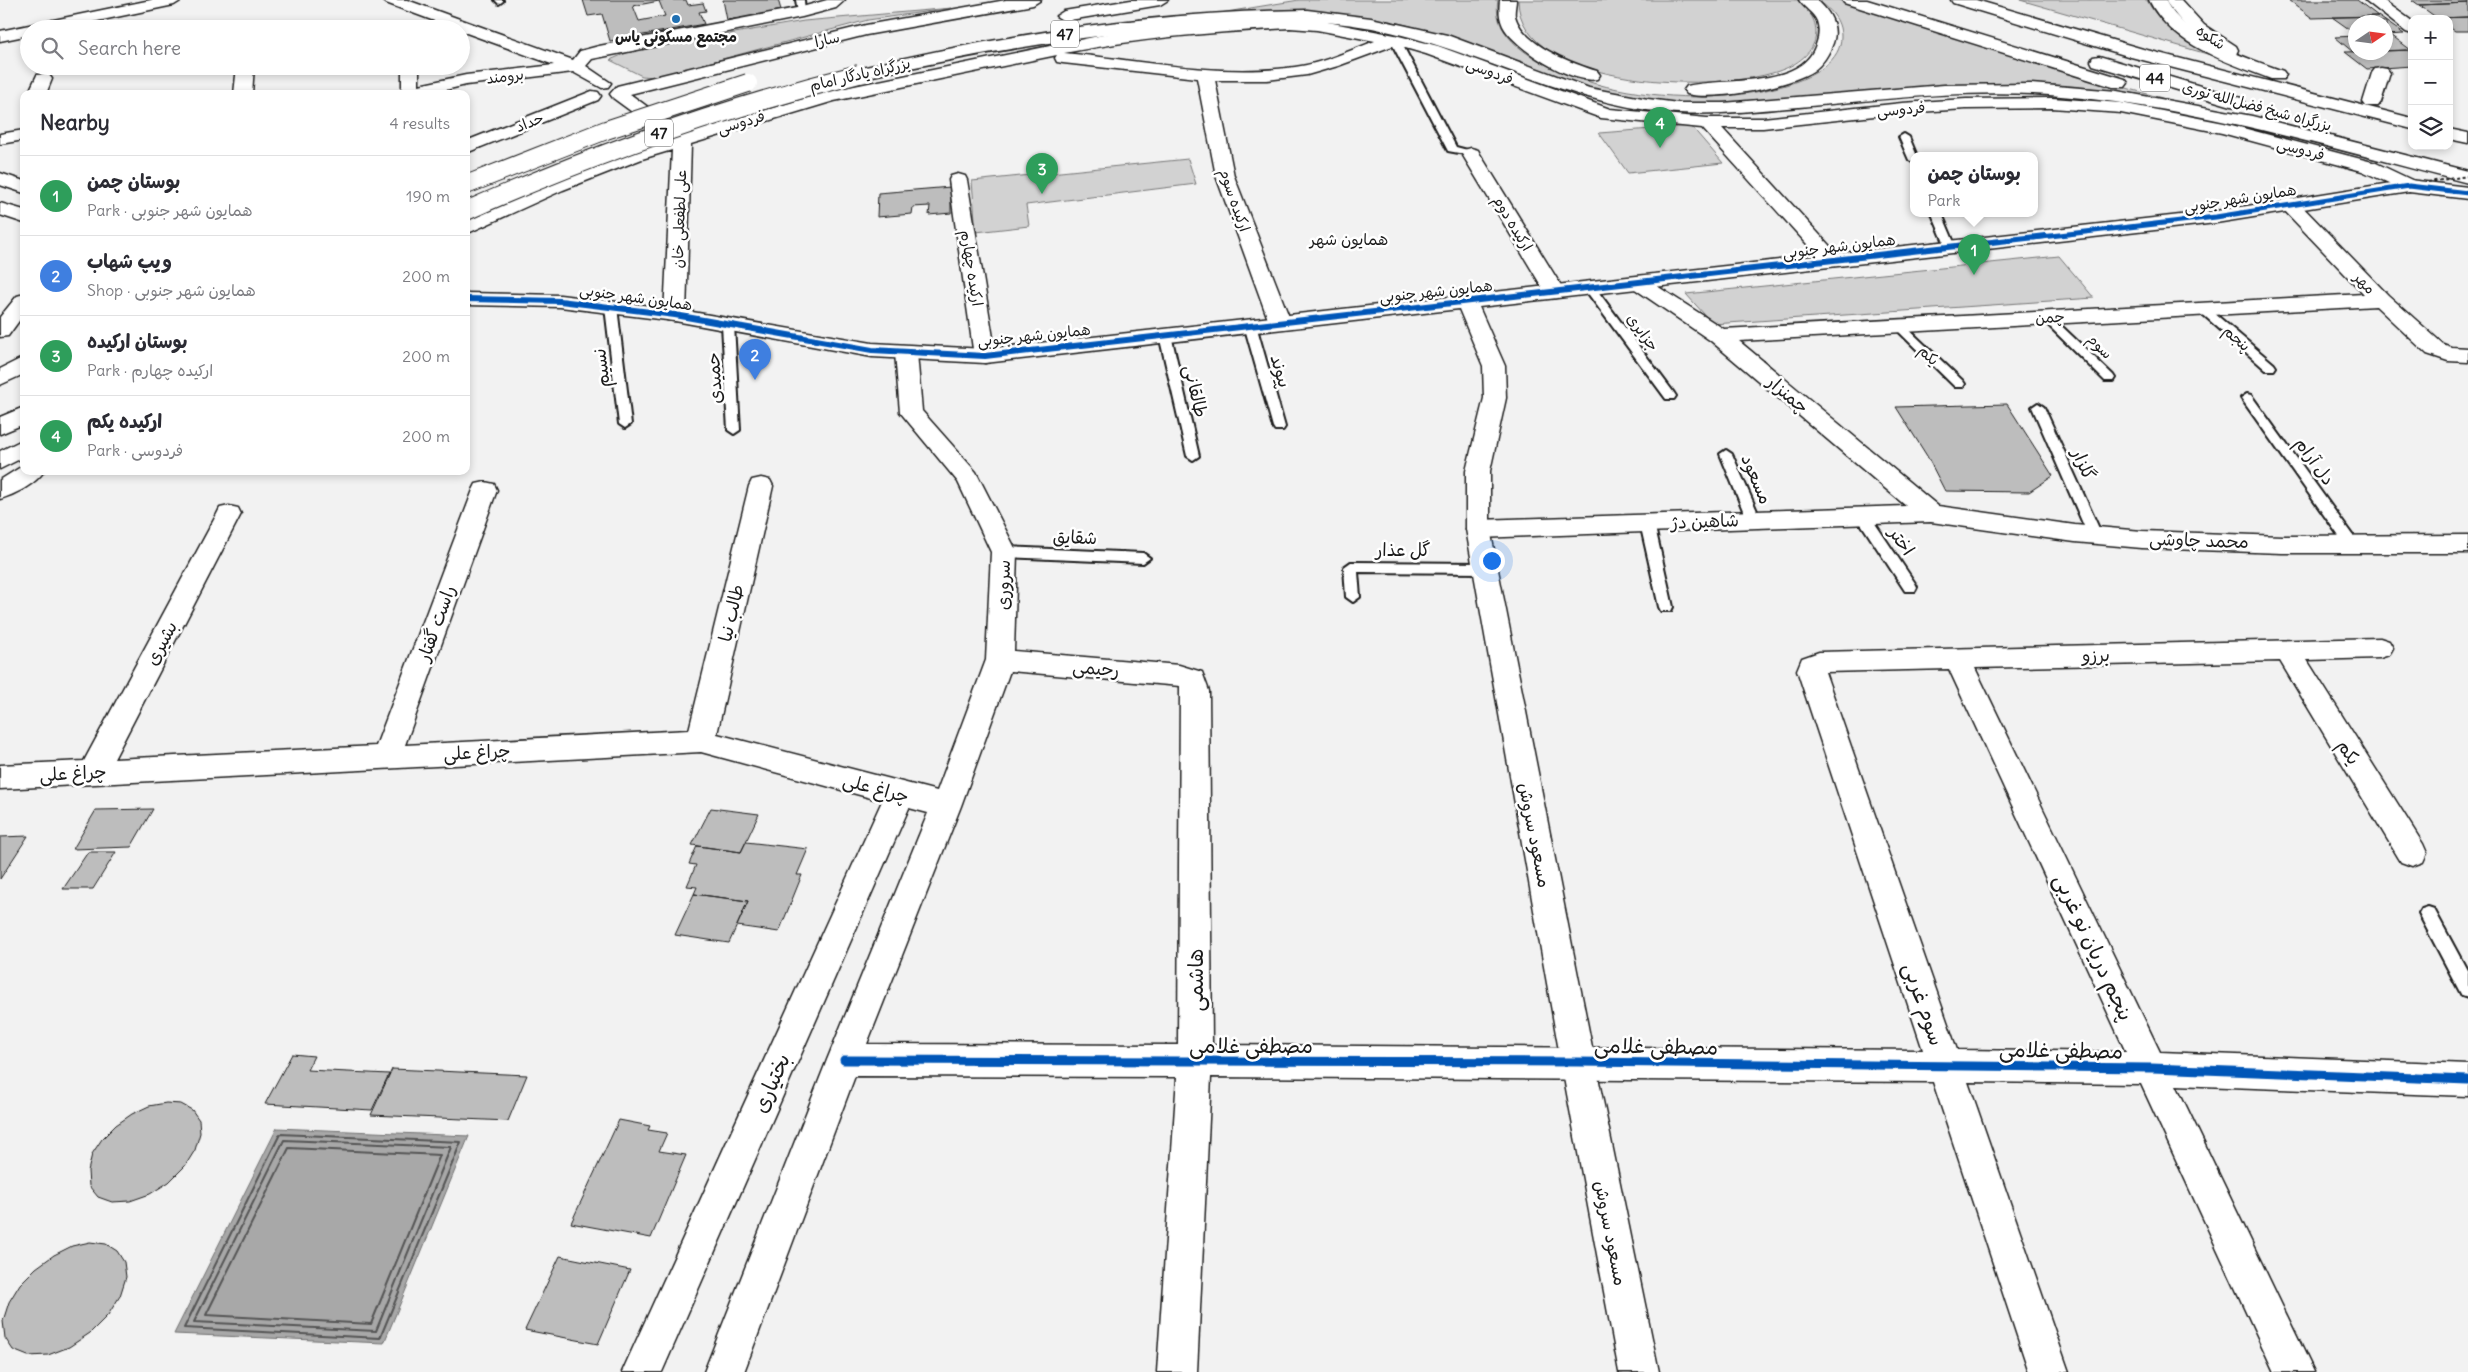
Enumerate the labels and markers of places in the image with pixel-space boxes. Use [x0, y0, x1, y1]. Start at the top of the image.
marker: مجتمع مسکونی یاس [670, 13, 682, 25]
place label: مجتمع مسکونی یاس [615, 27, 737, 48]
pin: 4 [1644, 107, 1676, 148]
pin: 3 [1026, 153, 1058, 194]
pin: 1 [1958, 234, 1990, 275]
pin: 2 [739, 339, 771, 380]

